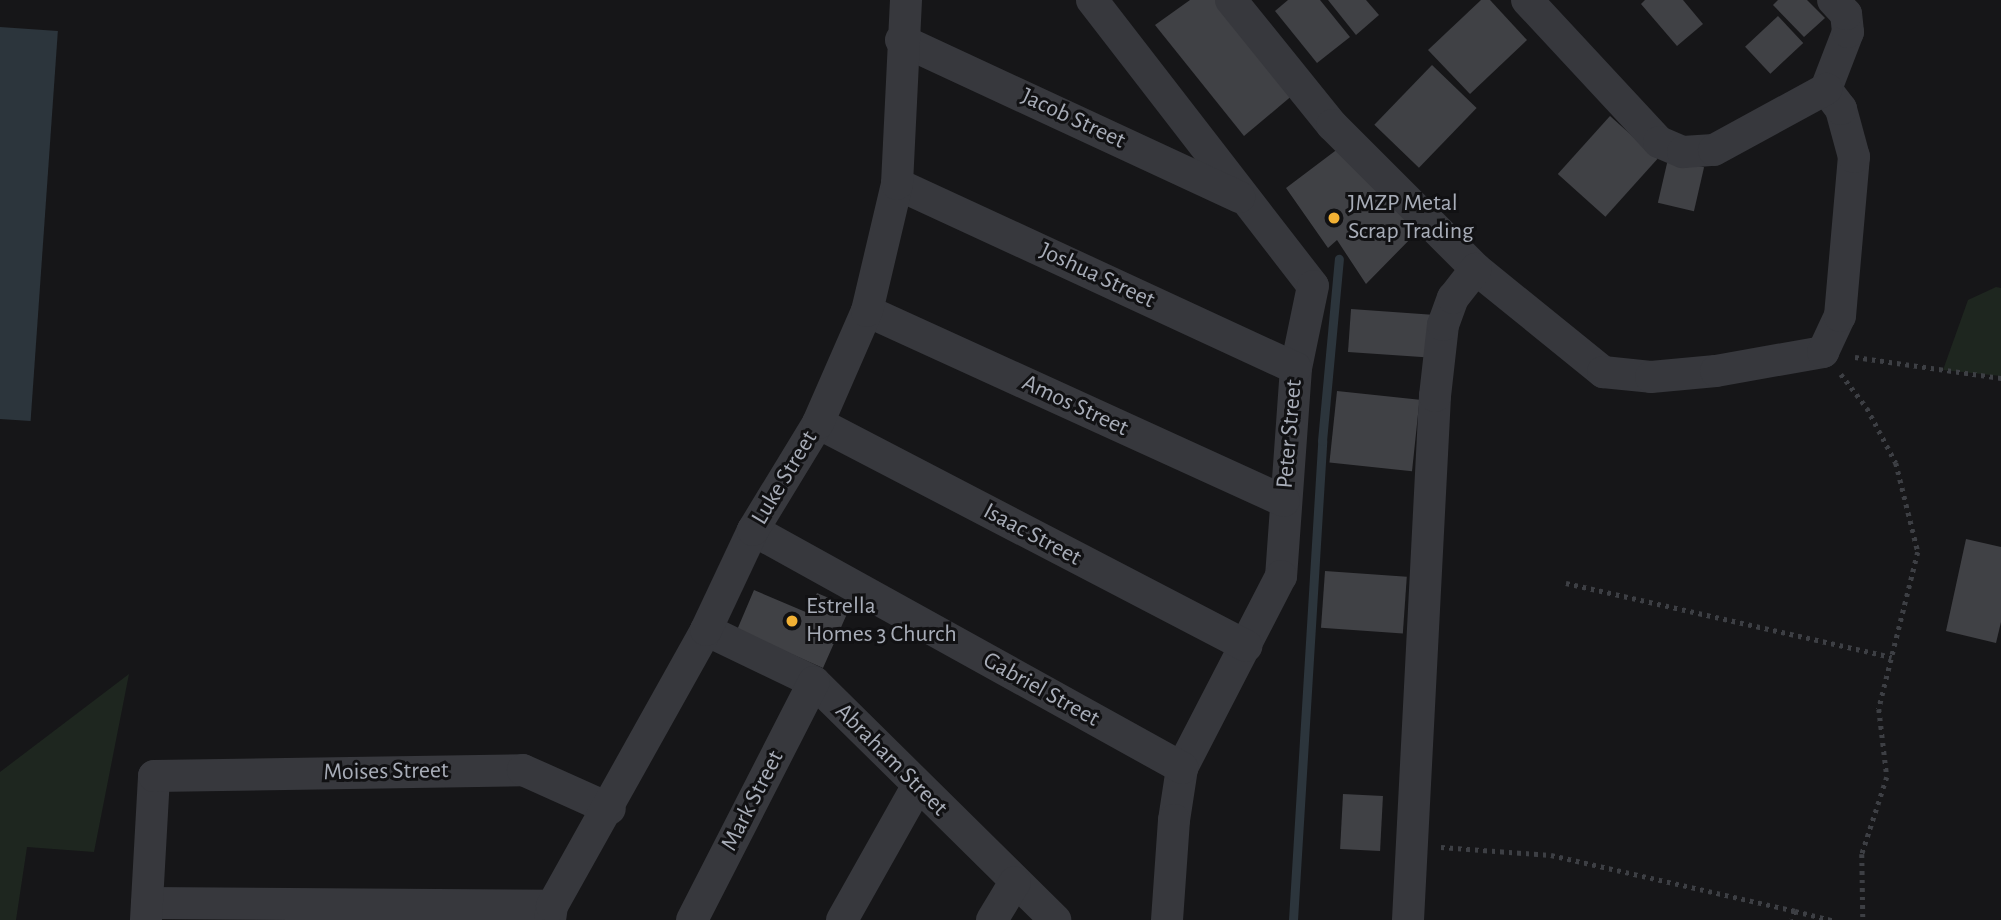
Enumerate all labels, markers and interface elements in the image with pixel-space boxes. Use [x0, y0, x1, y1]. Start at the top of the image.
street label: Jacob Street [1016, 82, 1130, 156]
place label: JMZP Metal Scrap Trading [1348, 190, 1474, 246]
marker: JMZP Metal Scrap Trading [1326, 210, 1342, 226]
street label: Joshua Street [1035, 237, 1159, 315]
street label: Amos Street [1017, 369, 1133, 443]
street label: Peter Street [1271, 378, 1309, 490]
street label: Luke Street [746, 426, 824, 530]
street label: Isaac Street [978, 497, 1086, 573]
place label: Estrella Homes 3 Church [806, 593, 957, 649]
marker: Estrella Homes 3 Church [784, 613, 800, 629]
street label: Gabriel Street [978, 646, 1104, 734]
street label: Abraham Street [829, 698, 953, 822]
street label: Mark Street [715, 746, 791, 856]
street label: Moises Street [323, 757, 449, 787]

